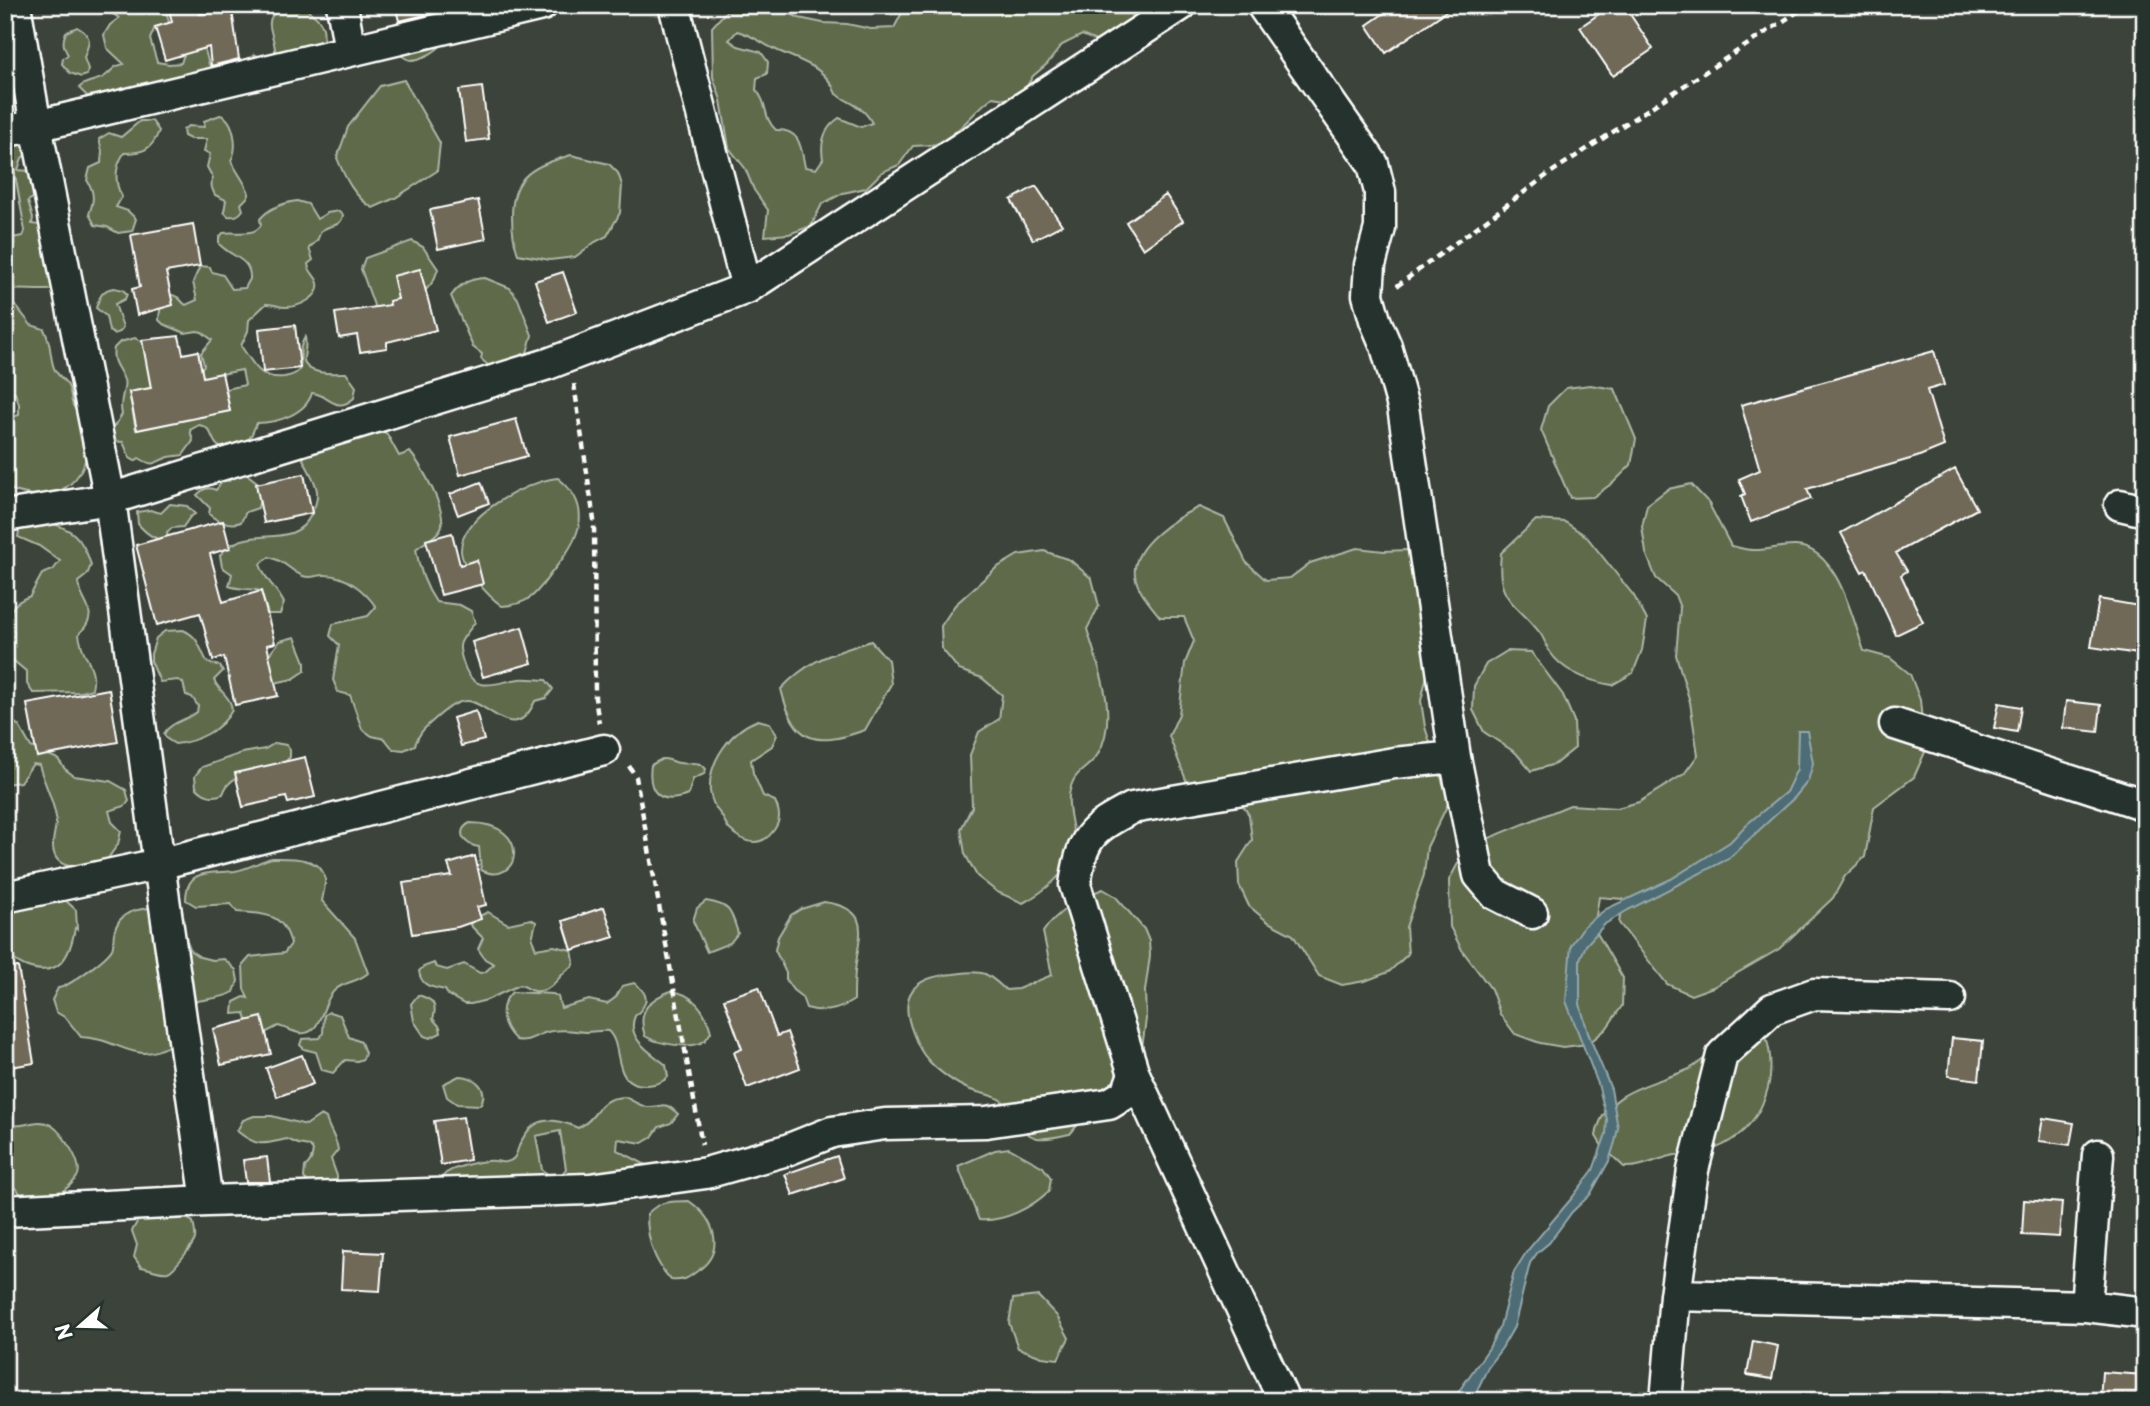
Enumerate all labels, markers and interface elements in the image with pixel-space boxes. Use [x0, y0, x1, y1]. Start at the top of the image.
north arrow [46, 1290, 116, 1360]
text: N [47, 1320, 79, 1344]

